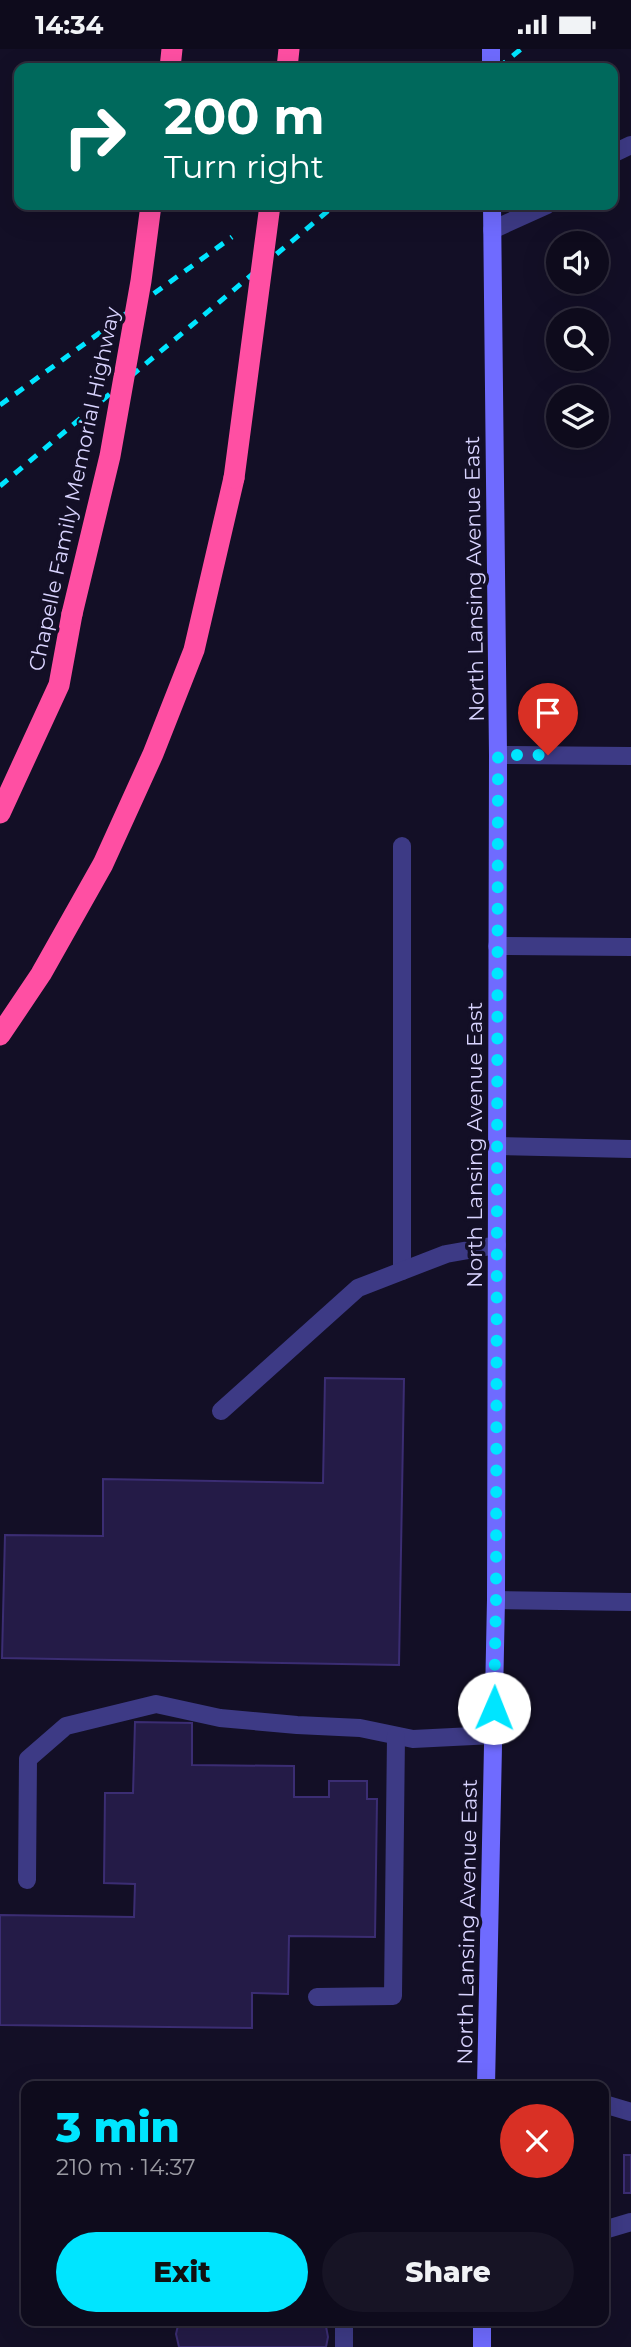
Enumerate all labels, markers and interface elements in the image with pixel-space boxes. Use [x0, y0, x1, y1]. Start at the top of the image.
text: 14:34 [35, 9, 103, 41]
text: 200 m [164, 87, 325, 146]
icon: right [49, 91, 140, 182]
text: Turn right [164, 147, 324, 186]
map controls [546, 231, 609, 448]
button: sound [546, 231, 609, 294]
street label: Chapelle Family Memorial Highway [23, 304, 125, 673]
button: search [546, 308, 609, 371]
button: layers [546, 385, 609, 448]
street label: North Lansing Avenue East [459, 436, 489, 722]
pin [518, 683, 578, 755]
icon: arrive [529, 694, 567, 732]
street label: North Lansing Avenue East [462, 1002, 487, 1288]
position arrow [457, 1671, 531, 1745]
street label: North Lansing Avenue East [452, 1779, 482, 2065]
text: 3 min [56, 2101, 180, 2153]
button: close [500, 2104, 574, 2178]
text: 210 m · 14:37 [56, 2153, 196, 2181]
button: Exit [56, 2232, 308, 2312]
button: Share [322, 2232, 574, 2312]

